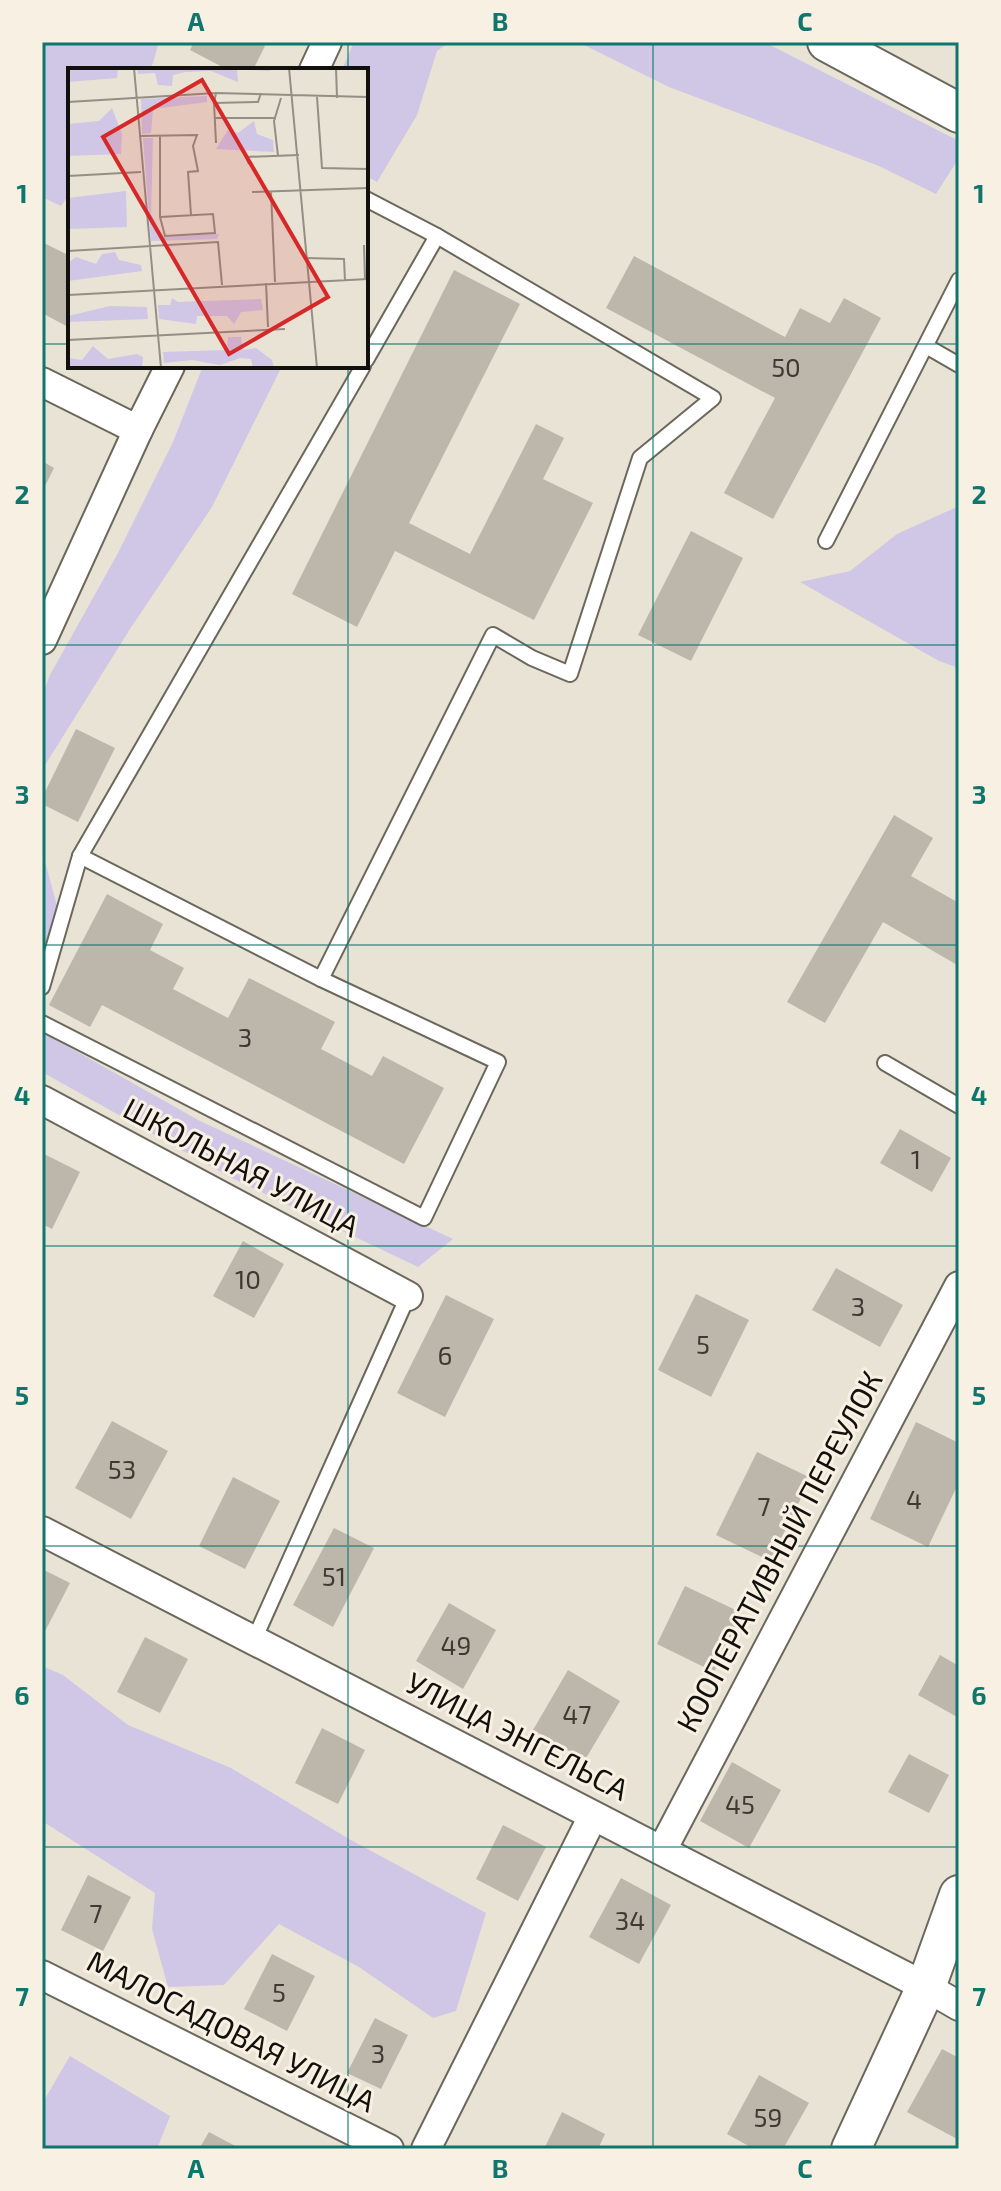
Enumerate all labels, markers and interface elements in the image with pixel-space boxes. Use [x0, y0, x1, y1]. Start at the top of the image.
text: A [188, 5, 205, 36]
text: B [492, 5, 508, 36]
text: C [797, 5, 813, 36]
inset map [68, 68, 368, 368]
text: 1 [16, 177, 28, 208]
text: 1 [973, 177, 985, 208]
house number: 50 [771, 351, 801, 382]
text: 2 [14, 478, 30, 509]
text: 2 [971, 478, 987, 509]
text: 3 [15, 778, 29, 809]
text: 3 [972, 778, 986, 809]
house number: 3 [238, 1021, 252, 1052]
text: 4 [14, 1079, 30, 1110]
text: 4 [971, 1079, 987, 1110]
street label: ШКОЛЬНАЯ УЛИЦА [118, 1089, 366, 1244]
house number: 1 [911, 1143, 921, 1174]
house number: 10 [235, 1263, 261, 1294]
house number: 3 [851, 1290, 865, 1321]
house number: 5 [696, 1328, 710, 1359]
house number: 6 [438, 1339, 452, 1370]
street label: КООПЕРАТИВНЫЙ ПЕРЕУЛОК [668, 1365, 889, 1738]
text: 5 [15, 1379, 29, 1410]
text: 5 [972, 1379, 986, 1410]
house number: 53 [108, 1453, 136, 1484]
house number: 4 [906, 1483, 922, 1514]
house number: 7 [757, 1490, 771, 1521]
house number: 51 [322, 1560, 346, 1591]
house number: 49 [441, 1629, 471, 1660]
street label: УЛИЦА ЭНГЕЛЬСА [401, 1664, 635, 1807]
text: 6 [14, 1679, 30, 1710]
text: 6 [971, 1679, 987, 1710]
house number: 47 [562, 1698, 592, 1729]
house number: 45 [725, 1788, 755, 1819]
house number: 7 [89, 1897, 103, 1928]
house number: 34 [615, 1904, 645, 1935]
street label: МАЛОСАДОВАЯ УЛИЦА [82, 1942, 382, 2119]
house number: 5 [272, 1976, 286, 2007]
text: 7 [15, 1980, 29, 2011]
text: 7 [972, 1980, 986, 2011]
house number: 3 [371, 2037, 385, 2068]
house number: 59 [754, 2101, 782, 2132]
text: A [188, 2152, 205, 2183]
text: B [492, 2152, 508, 2183]
text: C [797, 2152, 813, 2183]

